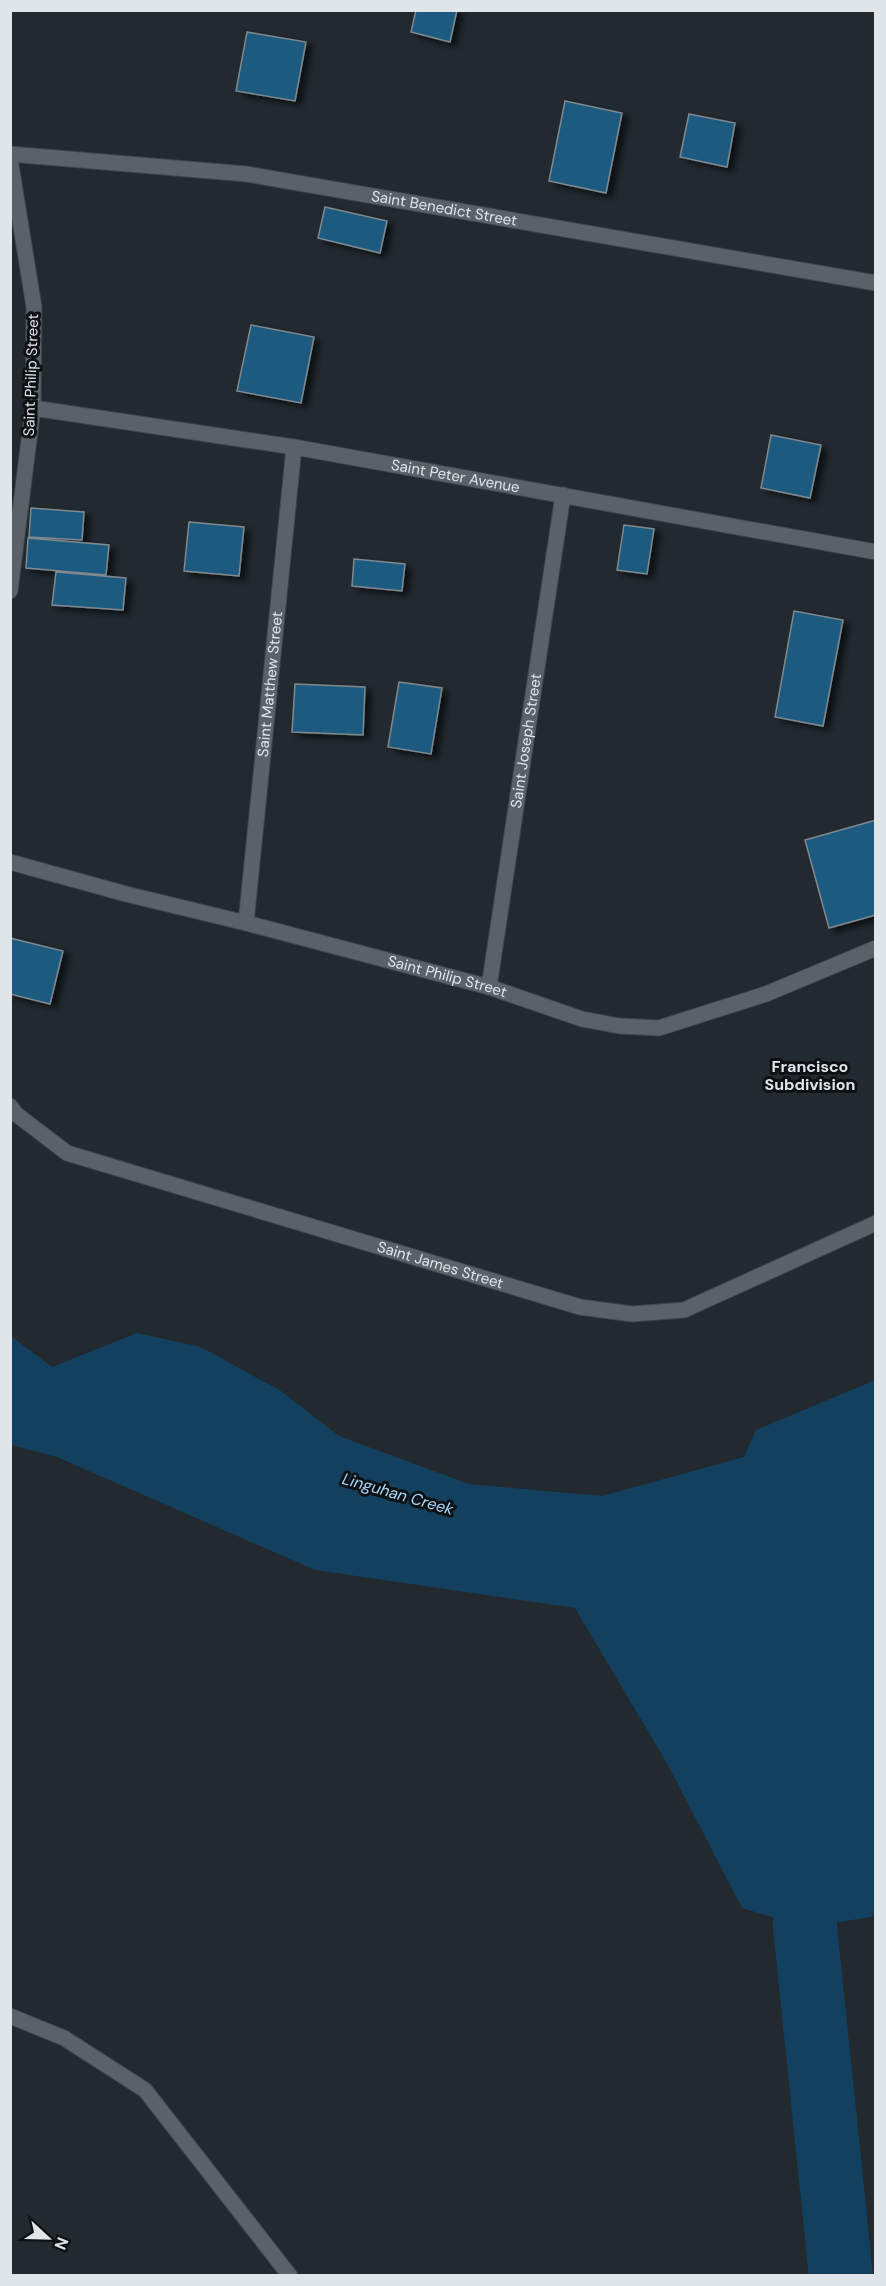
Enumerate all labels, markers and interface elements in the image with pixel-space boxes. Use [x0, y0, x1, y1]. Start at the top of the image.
street label: Saint Benedict Street [370, 186, 519, 231]
street label: Saint Philip Street [19, 313, 43, 437]
street label: Saint Peter Avenue [390, 455, 521, 498]
street label: Saint Matthew Street [253, 610, 287, 758]
street label: Saint Joseph Street [506, 672, 546, 810]
street label: Saint Philip Street [385, 951, 510, 1002]
district label: Francisco Subdivision [765, 1056, 855, 1095]
street label: Saint James Street [375, 1237, 506, 1293]
water label: Linguhan Creek [340, 1468, 457, 1520]
north arrow [18, 2208, 78, 2268]
text: N [50, 2234, 73, 2253]

